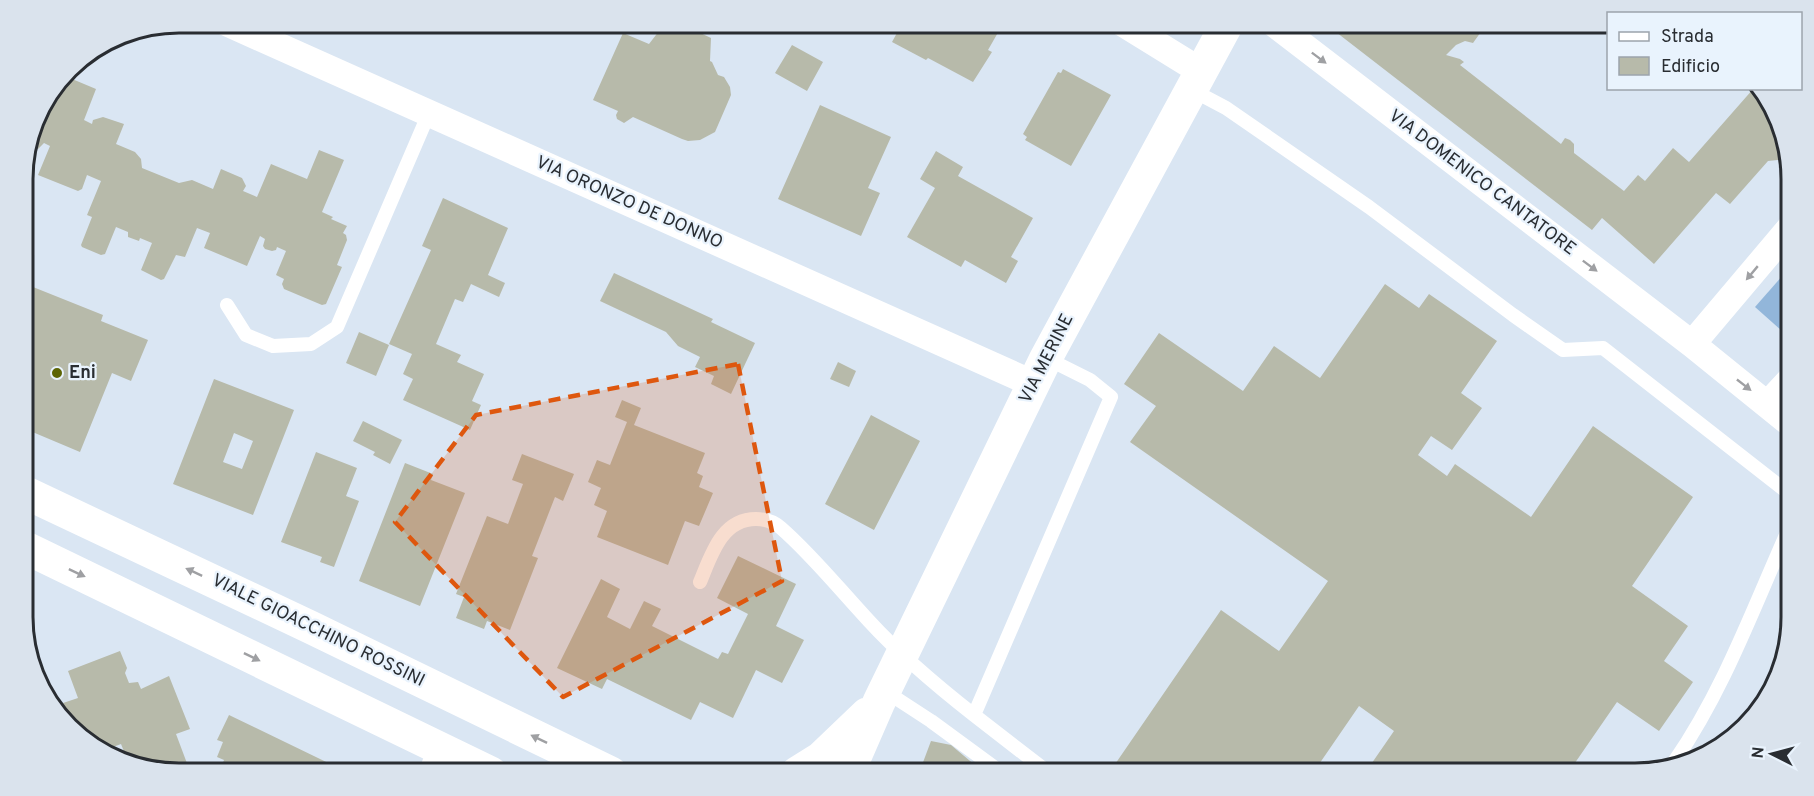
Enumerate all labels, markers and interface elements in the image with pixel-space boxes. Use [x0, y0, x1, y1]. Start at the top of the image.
legend [1607, 12, 1802, 90]
text: Strada [1661, 26, 1714, 49]
one-way arrow [1310, 52, 1326, 64]
text: Edificio [1661, 56, 1720, 79]
street label: VIA DOMENICO CANTATORE [1384, 105, 1580, 261]
street label: VIA ORONZO DE DONNO [532, 151, 726, 255]
one-way arrow [1582, 260, 1598, 272]
one-way arrow [1746, 265, 1759, 281]
street label: VIA MERINE [1015, 310, 1079, 408]
place label: Eni [69, 362, 96, 385]
marker: Eni [50, 366, 64, 380]
one-way arrow [1737, 379, 1752, 391]
one-way arrow [185, 567, 202, 576]
one-way arrow [68, 568, 85, 577]
street label: VIALE GIOACCHINO ROSSINI [208, 569, 428, 693]
one-way arrow [244, 652, 261, 661]
north arrow [1742, 724, 1802, 784]
one-way arrow [531, 734, 548, 743]
text: N [1749, 746, 1770, 759]

